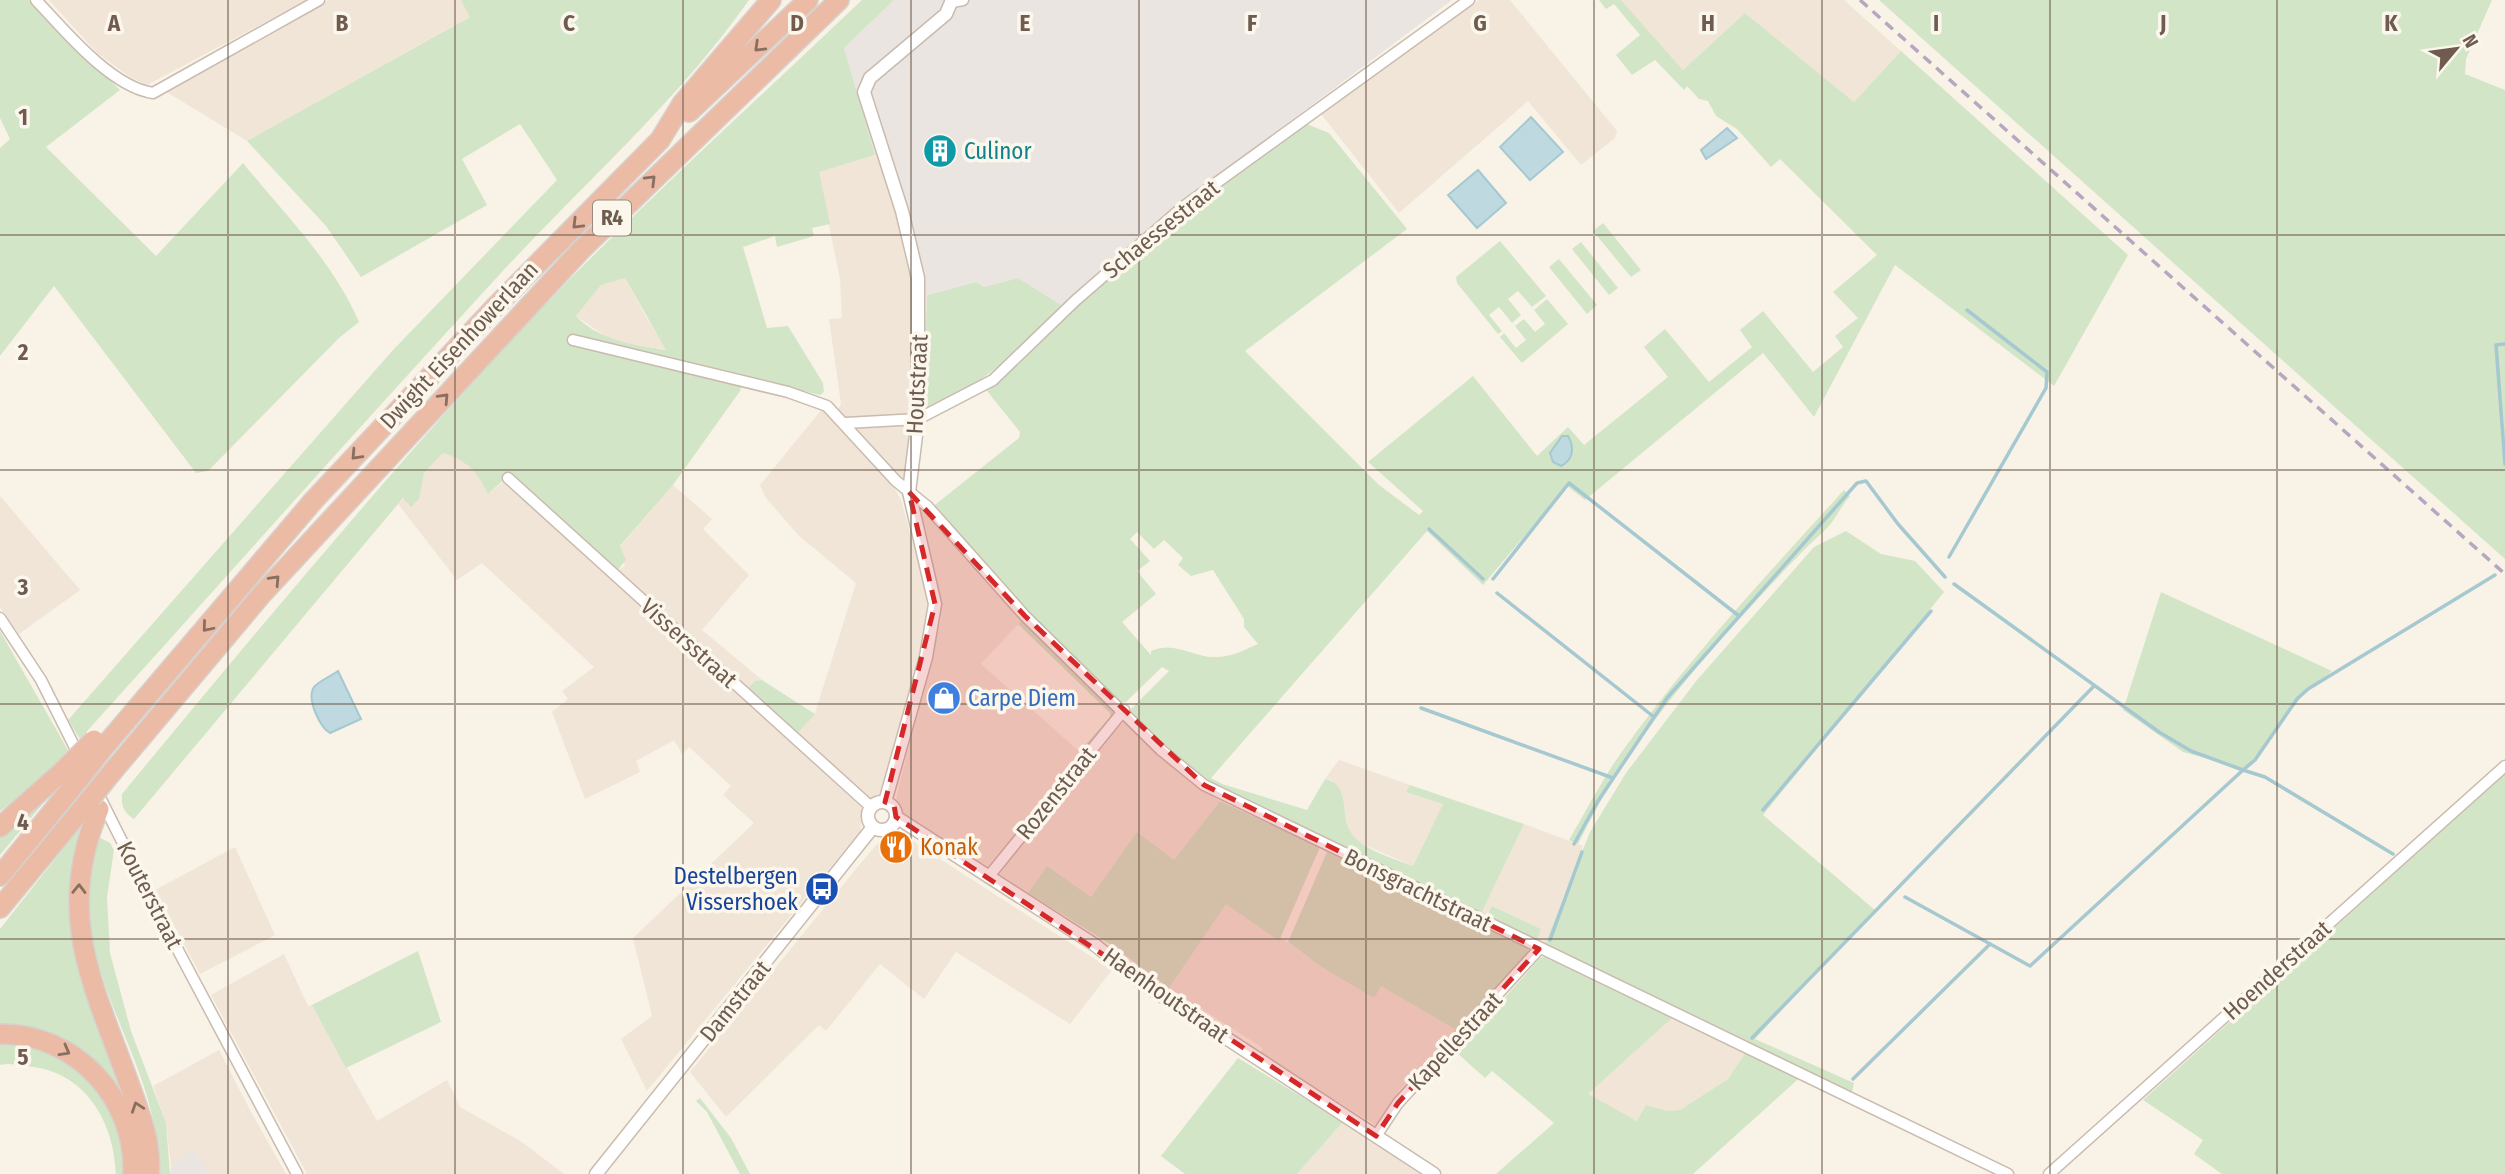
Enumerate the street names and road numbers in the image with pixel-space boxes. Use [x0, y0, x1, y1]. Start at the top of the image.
street label: Schaessestraat [1097, 173, 1225, 284]
road number: R4 [593, 200, 631, 235]
street label: Dwight Eisenhowerlaan [374, 255, 544, 435]
street label: Houtstraat [900, 333, 934, 435]
street label: Vissersstraat [635, 592, 743, 694]
street label: Rozenstraat [1010, 741, 1102, 845]
street label: Kouterstraat [111, 837, 189, 954]
street label: Bonsgrachtstraat [1340, 842, 1497, 938]
street label: Hoenderstraat [2217, 914, 2337, 1026]
street label: Haenhoutstraat [1098, 941, 1235, 1049]
street label: Damstraat [694, 954, 777, 1047]
street label: Kapellestraat [1402, 985, 1508, 1096]

